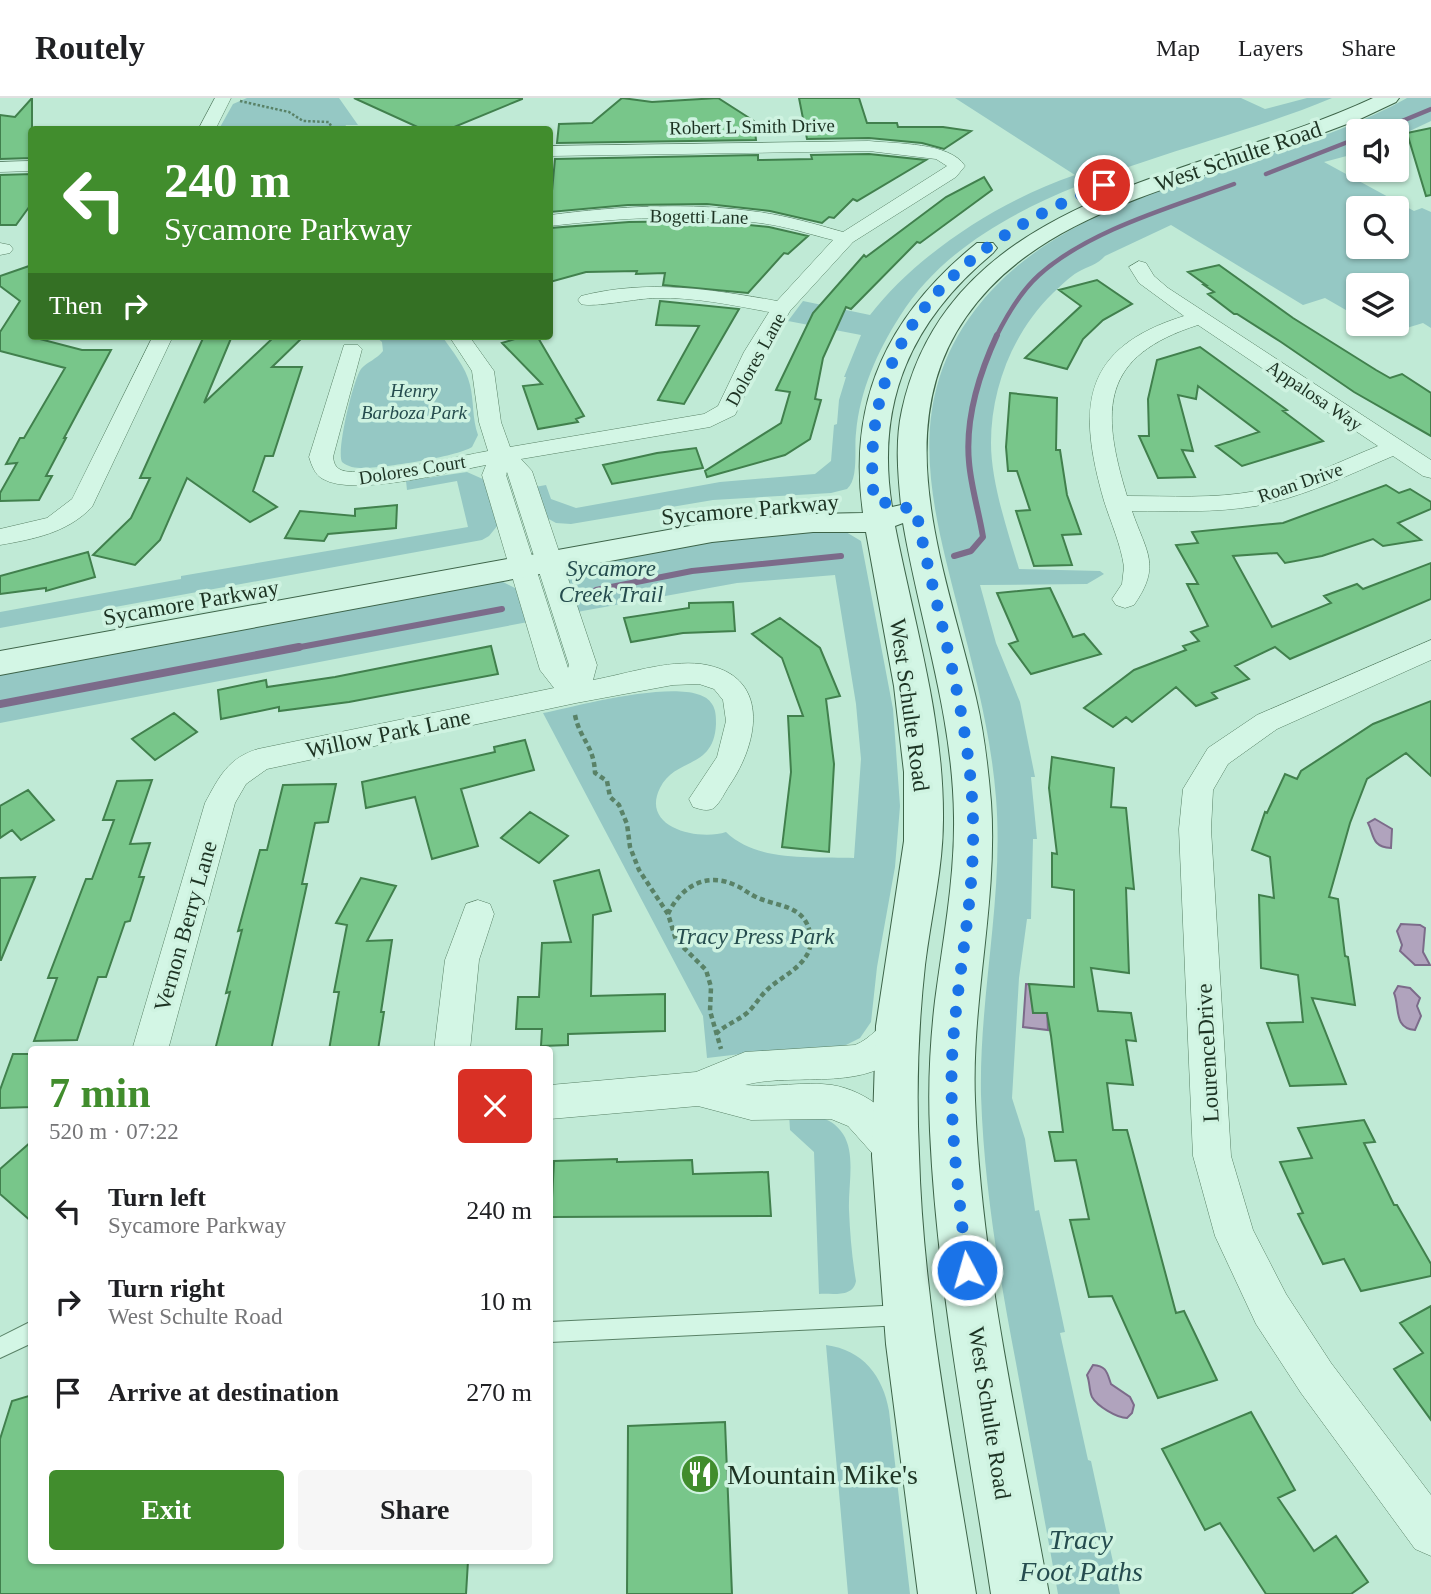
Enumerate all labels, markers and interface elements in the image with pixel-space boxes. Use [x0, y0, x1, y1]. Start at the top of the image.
text: Routely [35, 30, 145, 66]
text: Map [1156, 35, 1200, 61]
text: Layers [1238, 35, 1303, 61]
text: Share [1341, 35, 1396, 61]
street label: Robert L Smith Drive [669, 115, 835, 138]
street label: West Schulte Road [1152, 116, 1325, 197]
map controls [1346, 119, 1409, 336]
button: sound [1346, 119, 1409, 182]
text: 240 m [164, 153, 291, 208]
icon: left [49, 154, 140, 245]
pin [1074, 155, 1134, 215]
icon: arrive [1085, 166, 1123, 204]
button: search [1346, 196, 1409, 259]
street label: Bogetti Lane [649, 205, 749, 228]
text: Sycamore Parkway [164, 211, 412, 247]
button: layers [1346, 273, 1409, 336]
icon: right [116, 287, 154, 325]
text: Then [49, 291, 102, 320]
street label: Dolores Lane [721, 309, 790, 409]
street label: Appalosa Way [1263, 356, 1367, 435]
park label: Henry Barboza Park [361, 380, 468, 423]
street label: Dolores Court [357, 451, 468, 488]
street label: Roan Drive [1255, 458, 1345, 507]
street label: Sycamore Parkway [660, 489, 840, 530]
park label: Sycamore Creek Trail [559, 556, 663, 607]
street label: Sycamore Parkway [101, 575, 281, 630]
street label: West Schulte Road [885, 617, 934, 794]
street label: Willow Park Lane [303, 704, 473, 763]
street label: Vernon Berry Lane [149, 838, 222, 1014]
park label: Tracy Press Park [676, 924, 835, 949]
street label: LourenceDrive [1191, 983, 1224, 1123]
button: close [458, 1069, 532, 1143]
text: 7 min [49, 1070, 151, 1116]
text: 520 m · 07:22 [49, 1119, 179, 1144]
text: Turn left [108, 1183, 206, 1212]
icon: left [49, 1192, 87, 1230]
text: 240 m [466, 1196, 532, 1225]
text: Sycamore Parkway [108, 1213, 286, 1238]
position arrow [930, 1233, 1004, 1307]
text: Turn right [108, 1274, 225, 1303]
icon: right [49, 1283, 87, 1321]
text: 10 m [479, 1287, 532, 1316]
text: West Schulte Road [108, 1304, 282, 1329]
street label: West Schulte Road [964, 1325, 1016, 1502]
icon: arrive [49, 1374, 87, 1412]
text: Arrive at destination [108, 1378, 339, 1407]
text: 270 m [466, 1378, 532, 1407]
restaurant icon: Mountain Mike's [679, 1453, 721, 1495]
place label: Mountain Mike's [727, 1459, 918, 1490]
button: Exit [49, 1470, 284, 1550]
button: Share [298, 1470, 532, 1550]
park label: Tracy Foot Paths [1018, 1524, 1143, 1587]

